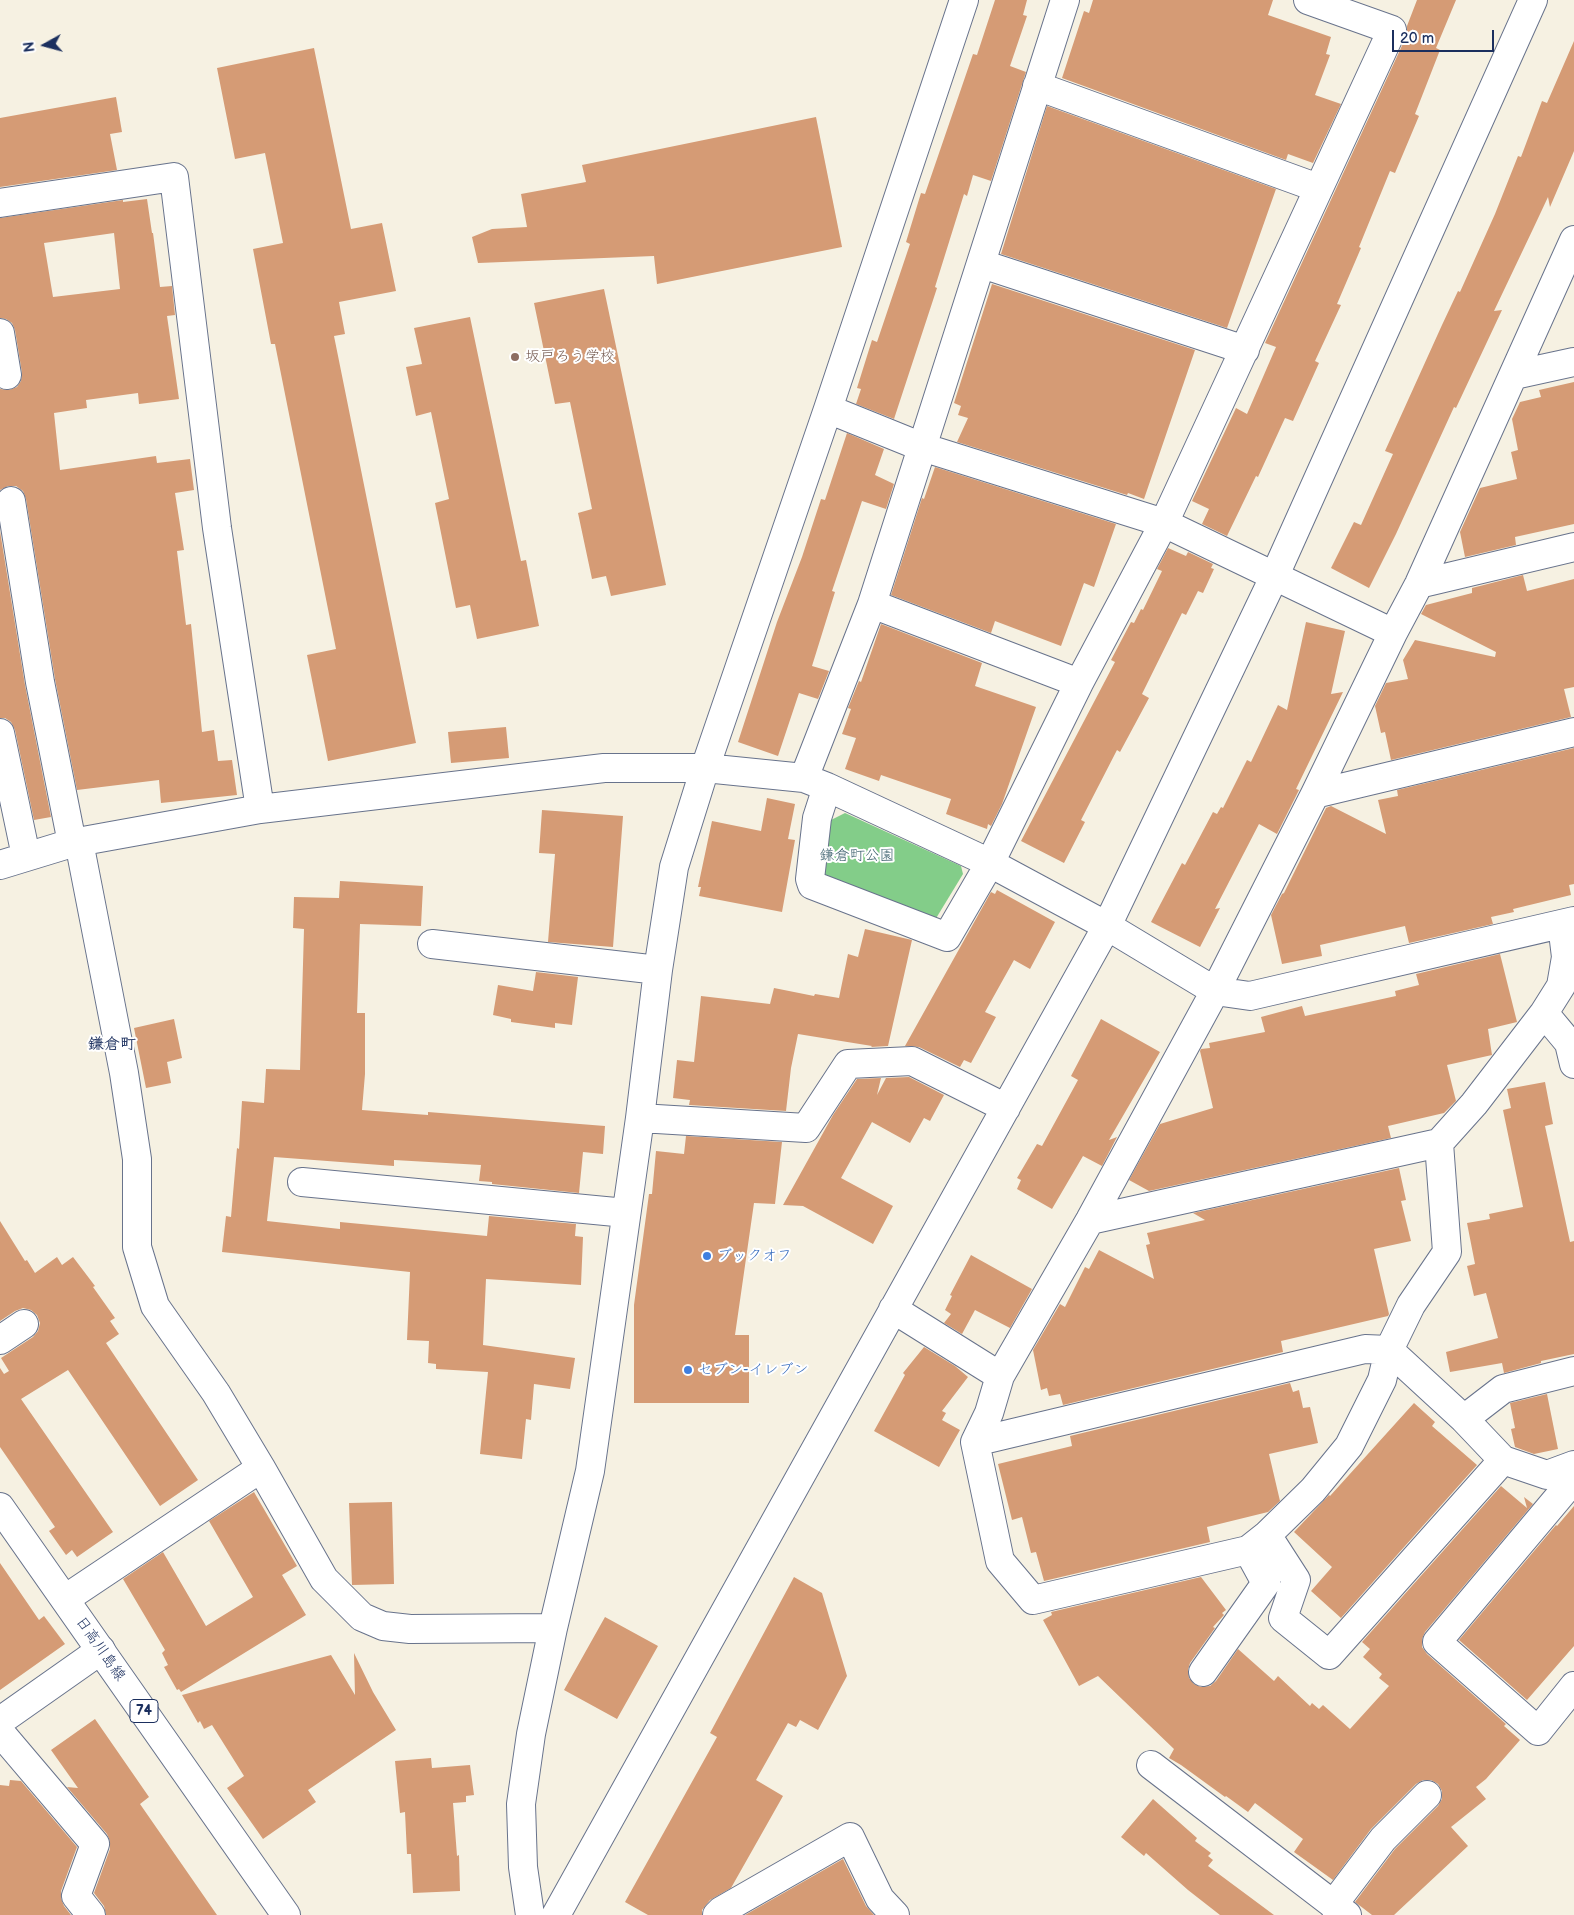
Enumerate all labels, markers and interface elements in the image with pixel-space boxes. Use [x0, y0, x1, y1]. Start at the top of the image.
north arrow [20, 20, 70, 70]
scale bar [1394, 20, 1496, 52]
text: 20 m [1400, 29, 1434, 48]
text: N [21, 41, 39, 53]
place label: 坂戸ろう学校 [525, 348, 615, 366]
marker: 坂戸ろう学校 [509, 351, 521, 363]
park label: 鎌倉町公園 [820, 847, 894, 865]
district label: 鎌倉町 [88, 1035, 136, 1055]
place label: ブックオフ [717, 1247, 792, 1265]
marker: ブックオフ [701, 1250, 713, 1262]
place label: セブン-イレブン [698, 1361, 808, 1379]
marker: セブン-イレブン [682, 1364, 694, 1376]
street label: 日高川島線 [71, 1613, 129, 1685]
road number: 74 [130, 1700, 158, 1722]

